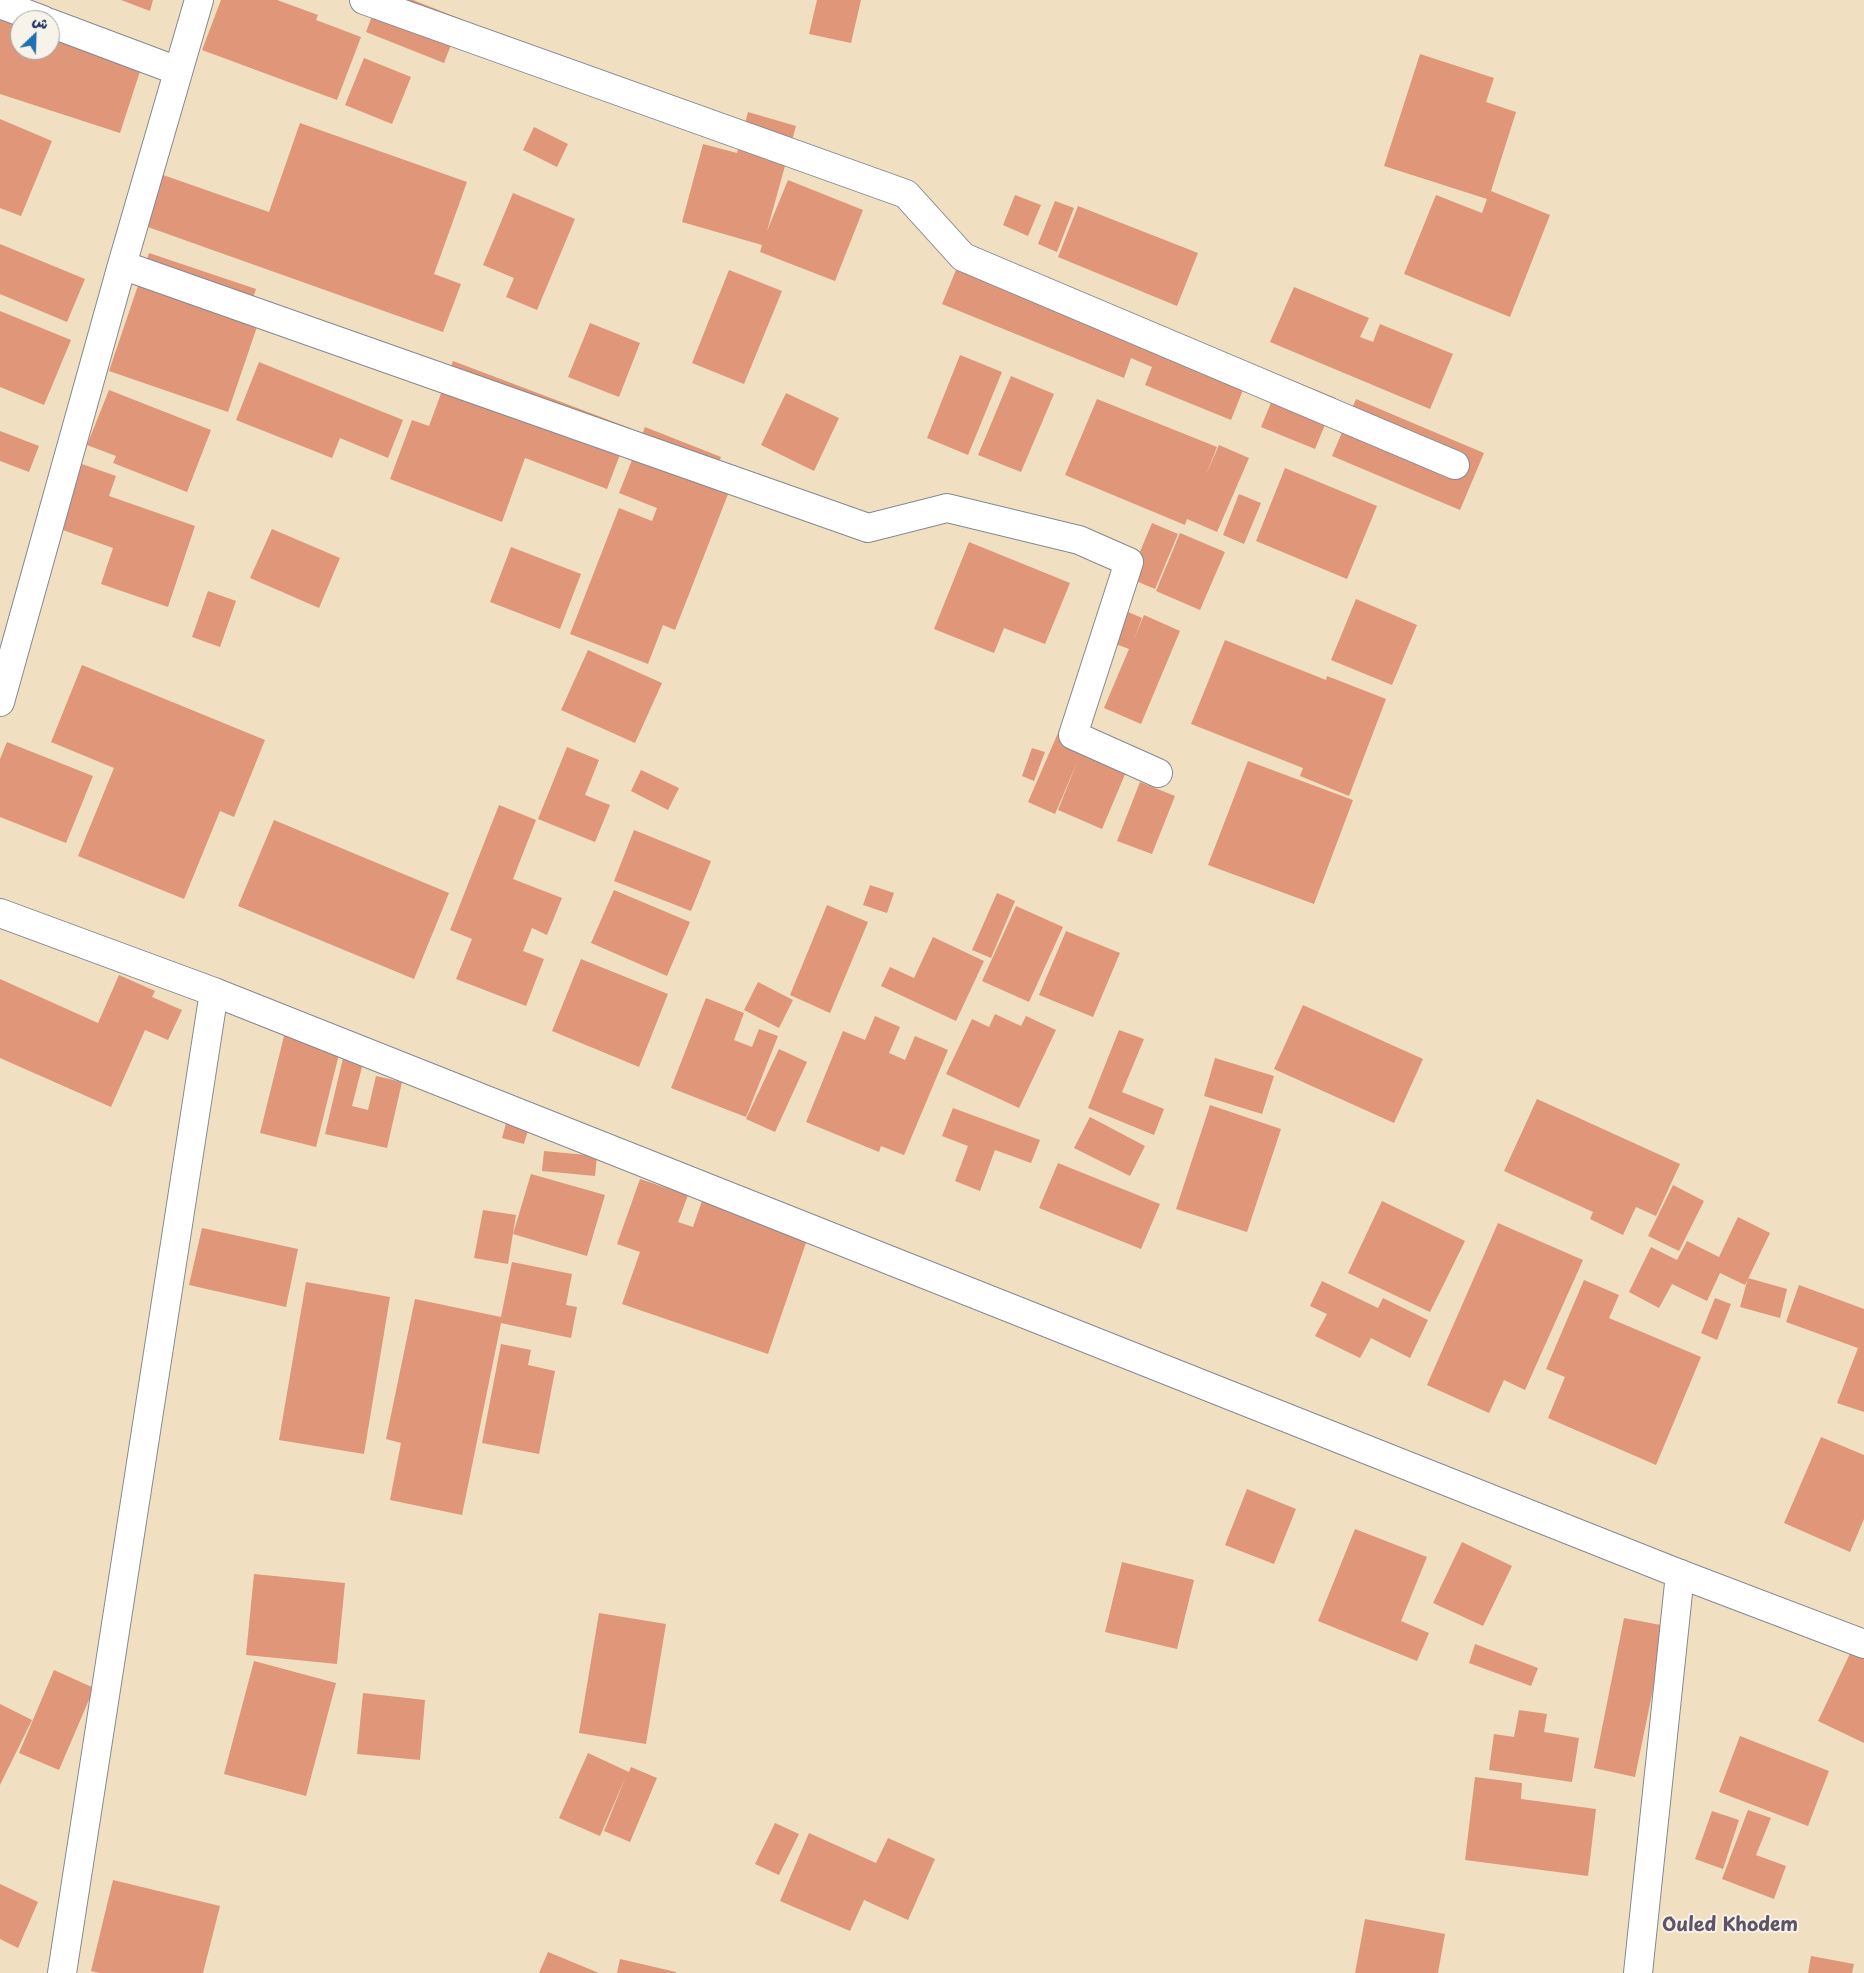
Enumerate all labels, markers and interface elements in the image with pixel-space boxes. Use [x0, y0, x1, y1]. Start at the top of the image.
text: ش [30, 9, 52, 34]
north arrow [10, 10, 60, 60]
district label: Ouled Khodem [1662, 1915, 1798, 1937]

